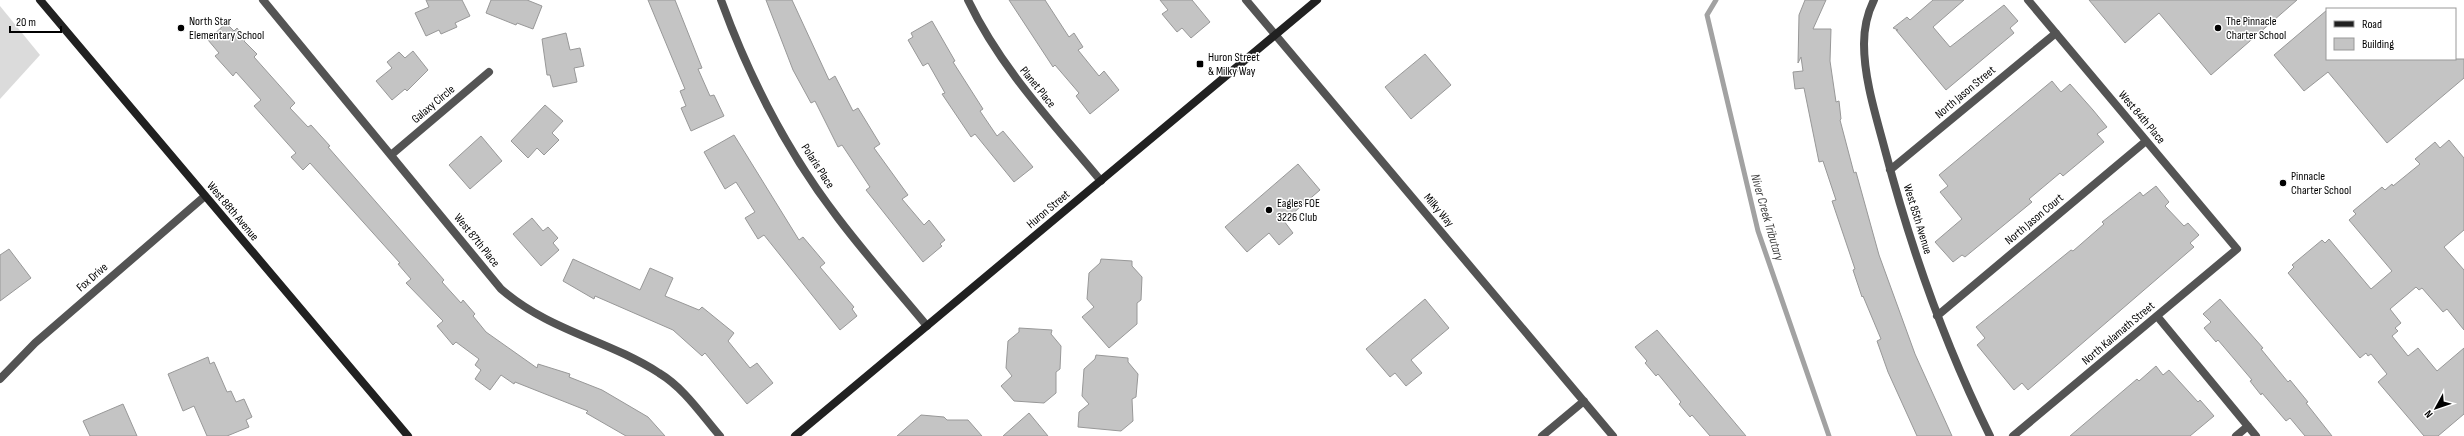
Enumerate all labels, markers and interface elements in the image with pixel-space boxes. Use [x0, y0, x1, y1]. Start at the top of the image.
scale bar [10, 8, 61, 34]
legend [2326, 8, 2456, 60]
place label: North Star Elementary School [189, 14, 264, 43]
place label: The Pinnacle Charter School [2226, 14, 2286, 43]
text: 20 m [16, 15, 36, 30]
text: Road [2362, 17, 2382, 32]
marker: North Star Elementary School [176, 23, 186, 33]
marker: The Pinnacle Charter School [2213, 23, 2223, 33]
text: Building [2362, 37, 2394, 52]
place label: Huron Street & Milky Way [1208, 50, 1260, 79]
marker: Huron Street & Milky Way [1195, 59, 1205, 69]
street label: North Jason Street [1932, 63, 1999, 122]
street label: Planet Place [1016, 64, 1059, 111]
street label: Galaxy Circle [409, 82, 458, 127]
street label: West 84th Place [2115, 88, 2168, 147]
street label: Polaris Place [798, 141, 838, 192]
place label: Pinnacle Charter School [2291, 169, 2351, 198]
water label: Niver Creek Tributary [1747, 172, 1787, 264]
marker: Pinnacle Charter School [2278, 178, 2288, 188]
street label: West 88th Avenue [203, 179, 262, 244]
street label: West 85th Avenue [1900, 182, 1935, 256]
street label: Huron Street [1024, 187, 1073, 232]
street label: Milky Way [1420, 190, 1457, 231]
street label: North Jason Court [2002, 190, 2067, 248]
place label: Eagles FOE 3226 Club [1277, 196, 1320, 225]
marker: Eagles FOE 3226 Club [1264, 205, 1274, 215]
street label: West 87th Place [450, 210, 503, 270]
street label: Fox Drive [74, 260, 111, 295]
street label: North Kalamath Street [2079, 298, 2158, 368]
north arrow [2416, 388, 2456, 428]
text: N [2422, 408, 2436, 421]

